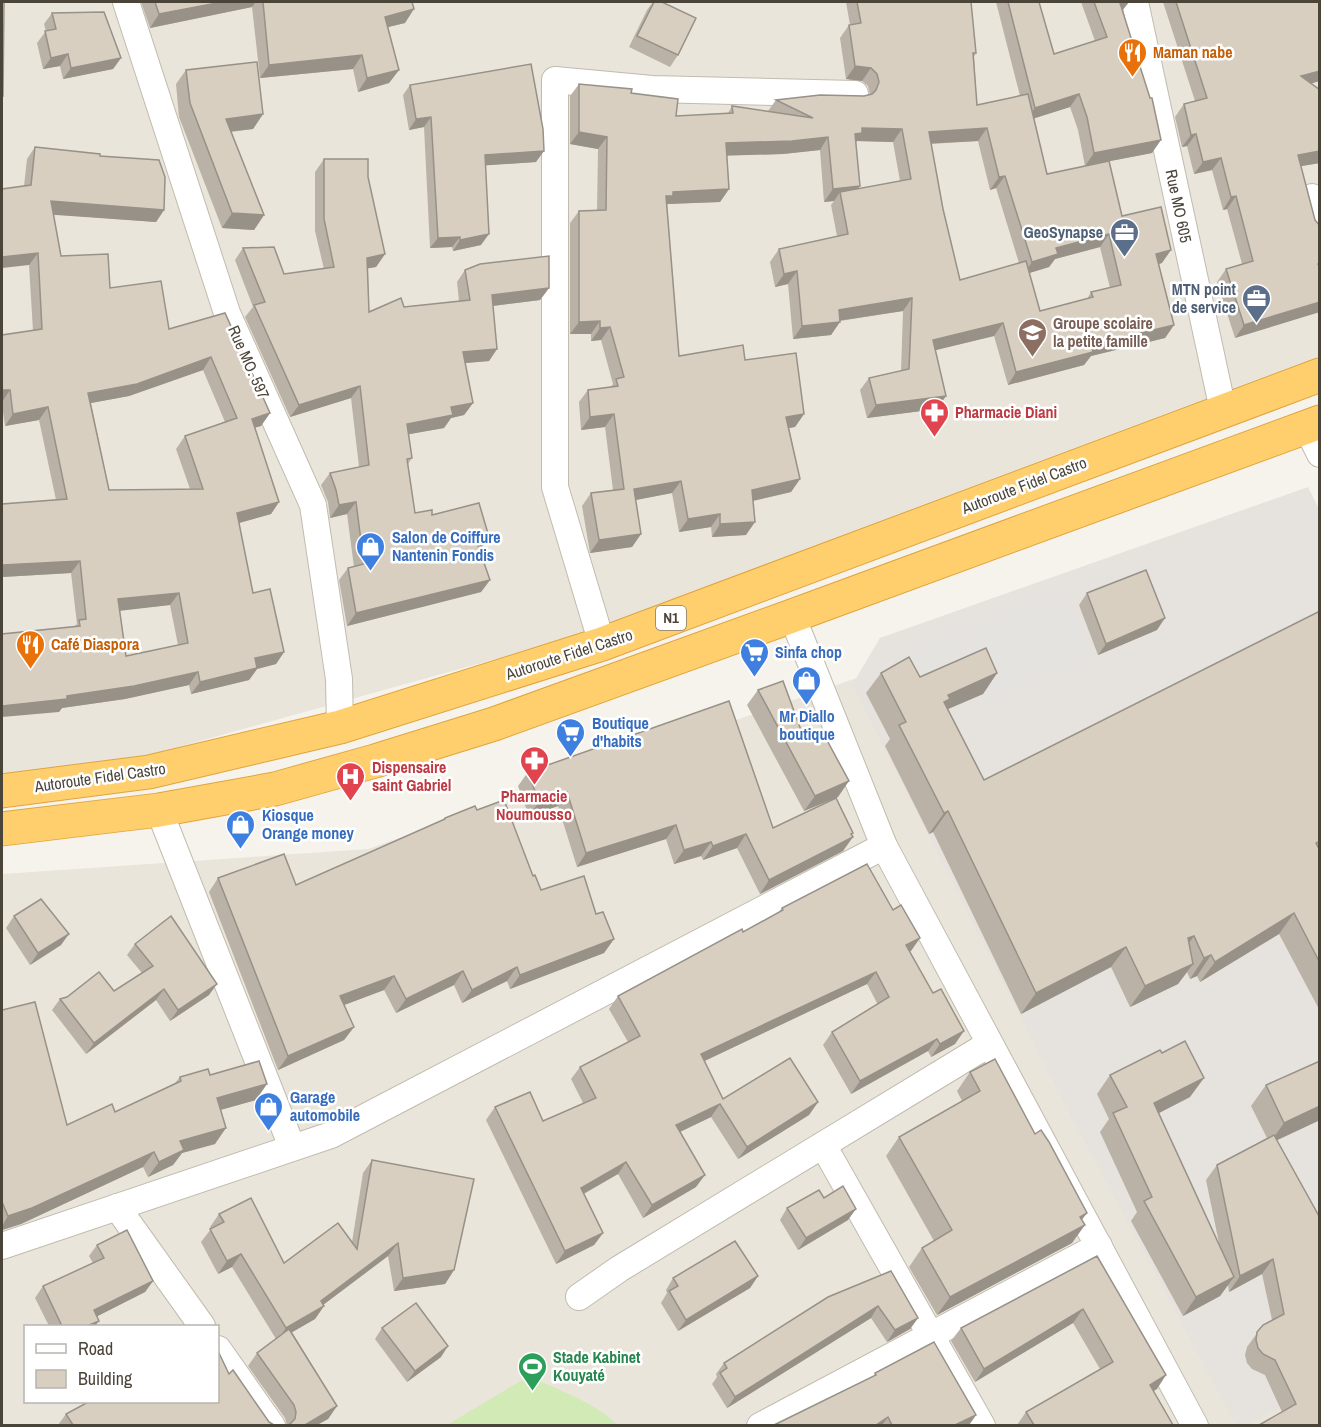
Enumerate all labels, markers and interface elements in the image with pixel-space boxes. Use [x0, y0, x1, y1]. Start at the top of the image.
restaurant icon: Maman nabe [1116, 36, 1148, 78]
place label: Maman nabe [1153, 41, 1232, 63]
street label: Rue MO 605 [1161, 167, 1197, 245]
office icon: GeoSynapse [1108, 216, 1140, 258]
place label: GeoSynapse [1024, 221, 1103, 243]
place label: MTN point de service [1172, 278, 1237, 318]
office icon: MTN point de service [1241, 282, 1273, 324]
place label: Groupe scolaire la petite famille [1053, 312, 1153, 352]
school or university icon: Groupe scolaire la petite famille [1016, 316, 1048, 358]
street label: Rue MO. 597 [223, 322, 275, 402]
pharmacy icon: Pharmacie Diani [918, 396, 950, 438]
place label: Pharmacie Diani [955, 401, 1057, 423]
street label: Autoroute Fidel Castro [958, 451, 1090, 519]
place label: Salon de Coiffure Nantenin Fondis [392, 526, 501, 566]
shop icon: Salon de Coiffure Nantenin Fondis [355, 530, 387, 572]
road number: N1 [656, 606, 686, 630]
street label: Autoroute Fidel Castro [502, 623, 635, 685]
restaurant icon: Café Diaspora [14, 628, 46, 670]
place label: Café Diaspora [51, 633, 140, 655]
supermarket icon: Sinfa chop [738, 636, 770, 678]
place label: Sinfa chop [775, 641, 842, 663]
shop icon: Mr Diallo boutique [791, 664, 823, 706]
place label: Mr Diallo boutique [779, 705, 835, 745]
place label: Boutique d'habits [592, 712, 649, 752]
supermarket icon: Boutique d'habits [555, 716, 587, 758]
pharmacy icon: Pharmacie Noumousso [518, 744, 550, 786]
place label: Dispensaire saint Gabriel [372, 756, 452, 796]
street label: Autoroute Fidel Castro [32, 757, 167, 797]
hospital icon: Dispensaire saint Gabriel [335, 760, 367, 802]
place label: Pharmacie Noumousso [496, 785, 572, 825]
place label: Kiosque Orange money [262, 804, 355, 844]
shop icon: Kiosque Orange money [225, 808, 257, 850]
place label: Garage automobile [290, 1086, 360, 1126]
shop icon: Garage automobile [253, 1090, 285, 1132]
legend [24, 1325, 219, 1403]
text: Road [78, 1336, 113, 1361]
place label: Stade Kabinet Kouyaté [553, 1346, 641, 1386]
sports icon: Stade Kabinet Kouyaté [516, 1350, 548, 1392]
text: Building [78, 1366, 133, 1391]

